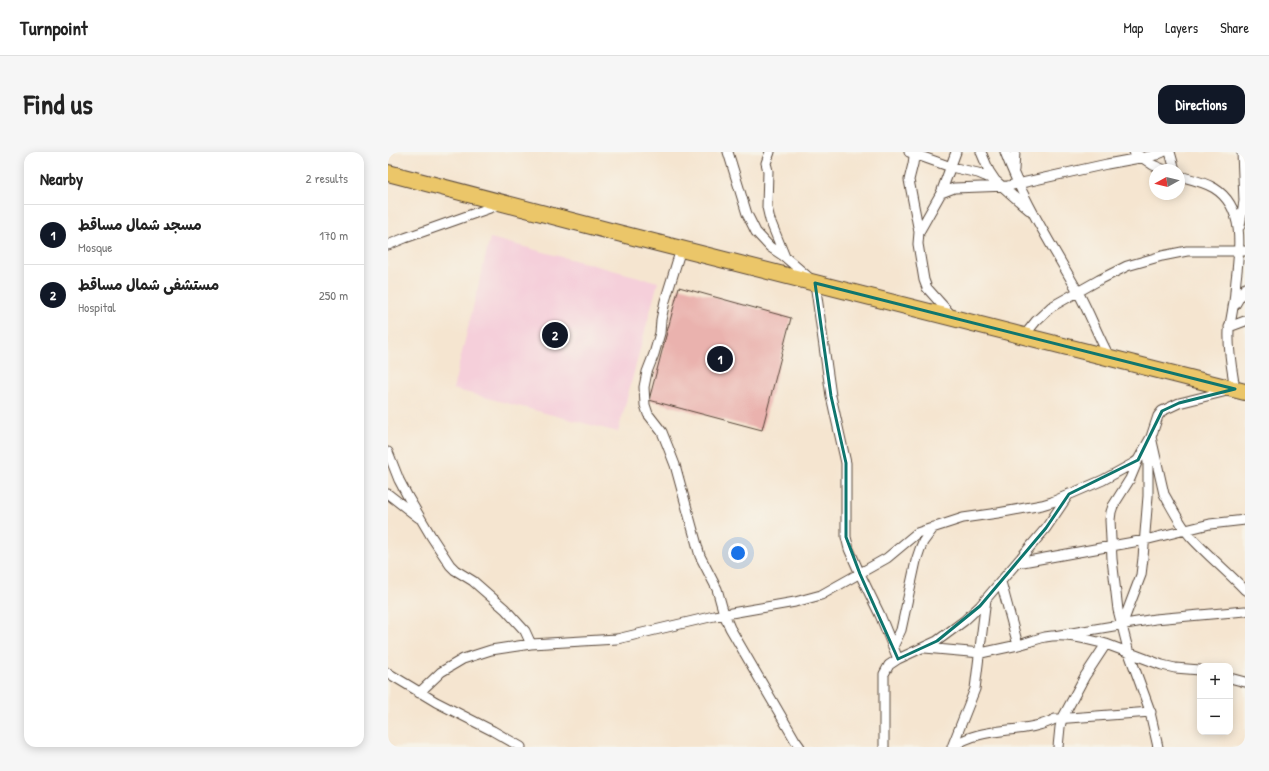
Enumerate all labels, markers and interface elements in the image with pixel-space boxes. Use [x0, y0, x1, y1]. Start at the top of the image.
text: Turnpoint [20, 15, 88, 41]
text: Map [1123, 18, 1143, 37]
text: Layers [1165, 18, 1198, 37]
text: Share [1220, 18, 1249, 37]
text: Find us [24, 85, 93, 123]
button: Directions [1158, 85, 1245, 124]
north arrow [1149, 164, 1185, 200]
text: Nearby [40, 167, 83, 190]
text: 2 results [306, 169, 348, 187]
text: مسجد شمال مساقط [78, 214, 202, 235]
text: 1 [51, 226, 55, 244]
text: 170 m [319, 226, 348, 244]
text: Mosque [78, 238, 112, 256]
text: مستشفى شمال مساقط [78, 274, 219, 295]
text: 2 [50, 286, 56, 304]
text: 250 m [319, 286, 348, 304]
text: Hospital [78, 298, 116, 316]
pin: 2 [542, 320, 568, 350]
pin: 1 [707, 344, 733, 374]
your location [728, 543, 748, 563]
map controls [1197, 663, 1233, 735]
button: + [1197, 663, 1233, 699]
button: − [1197, 699, 1233, 735]

